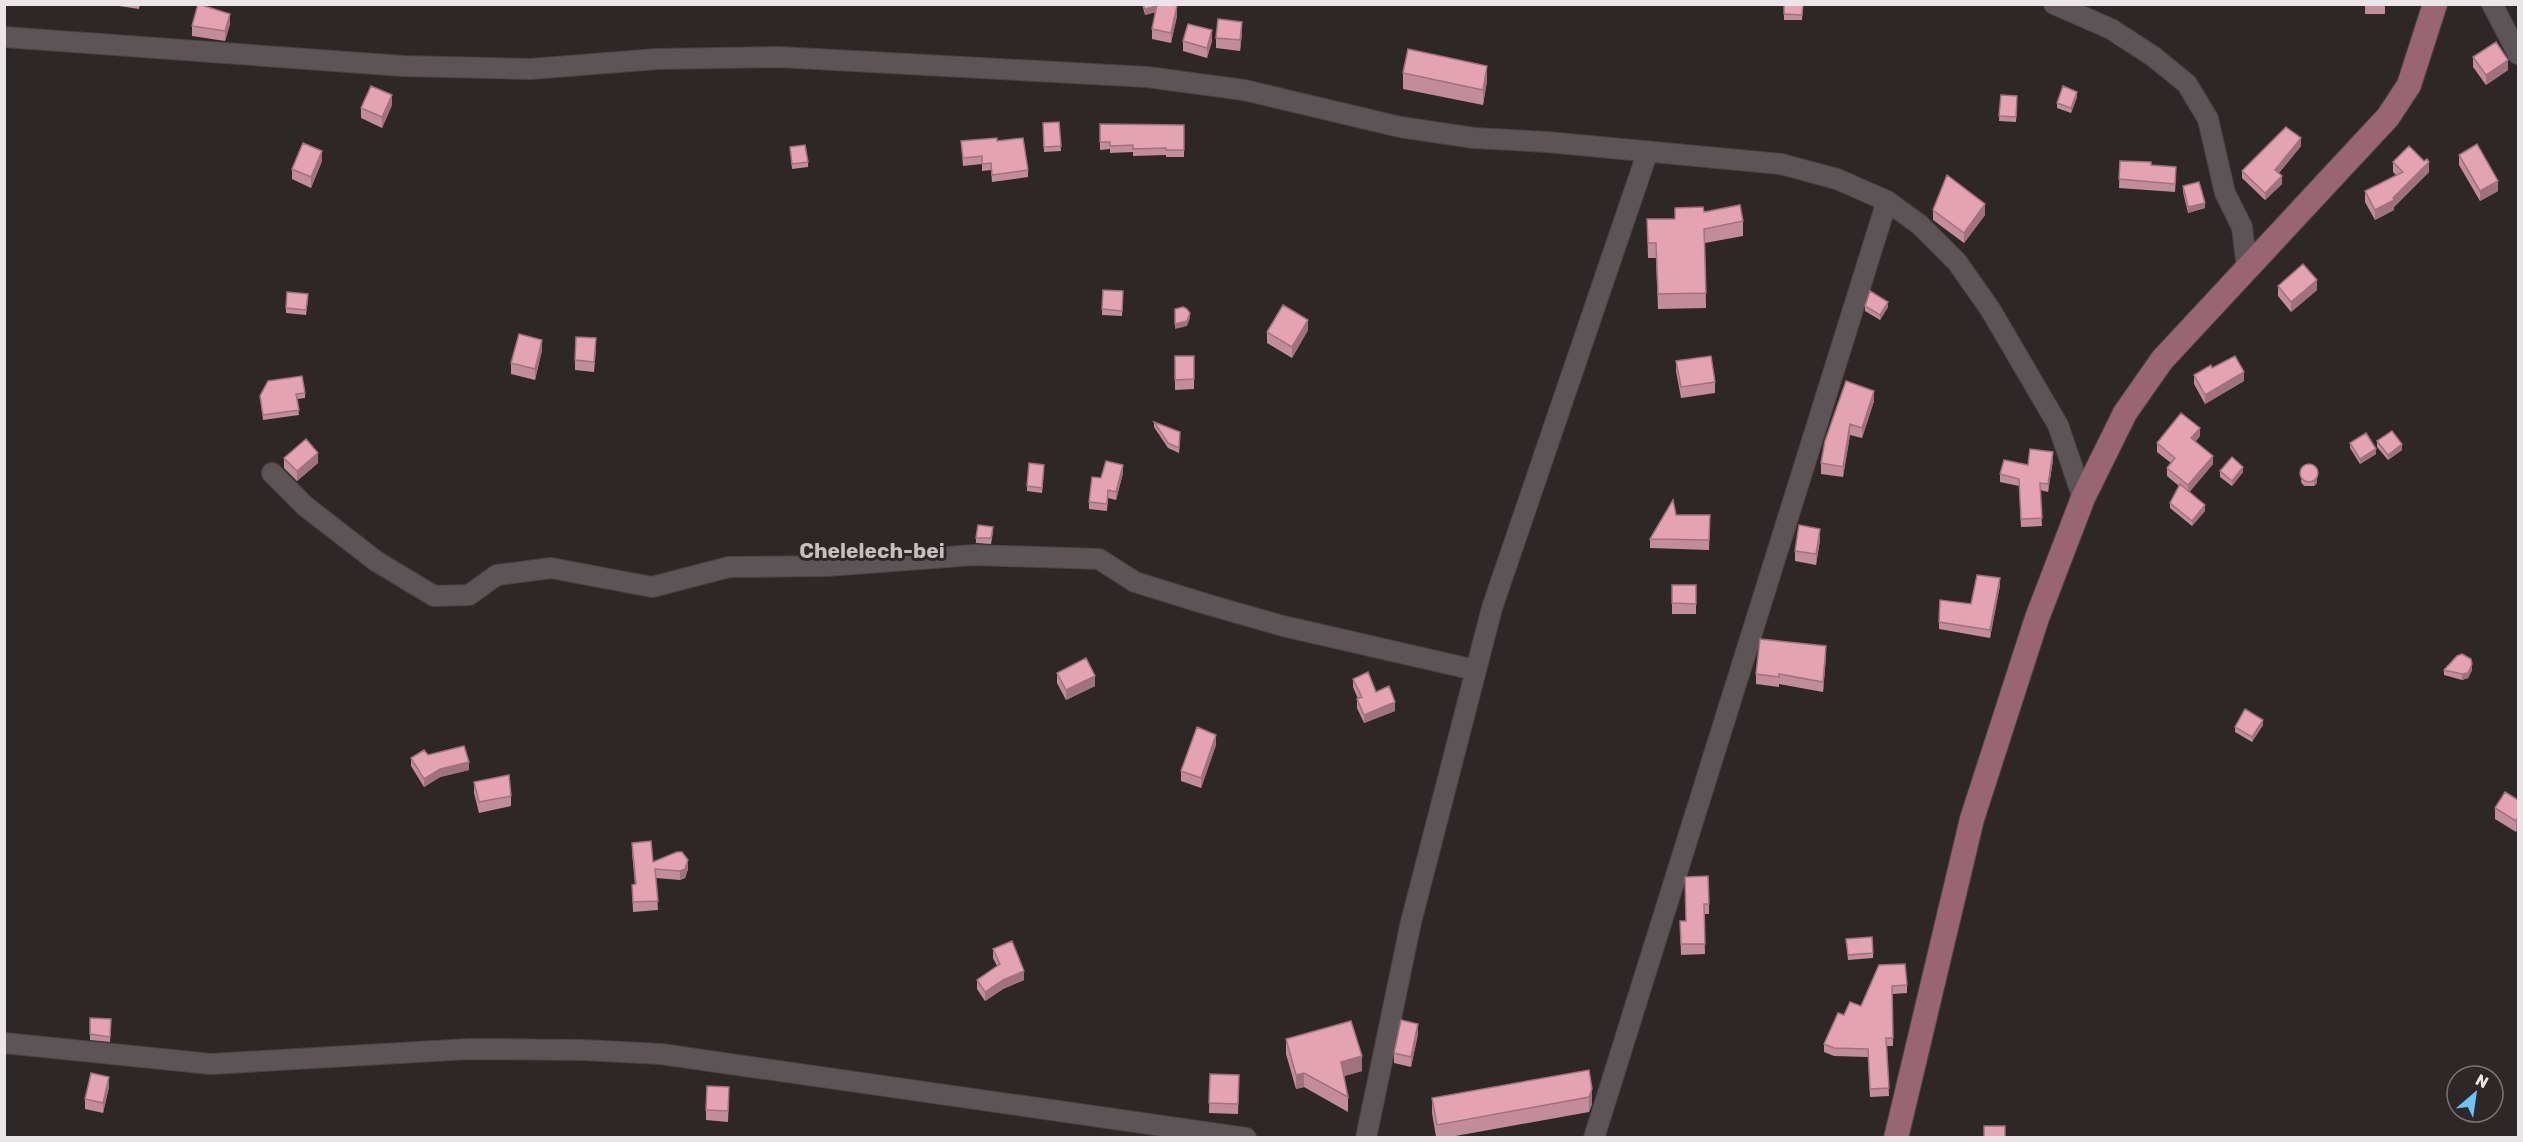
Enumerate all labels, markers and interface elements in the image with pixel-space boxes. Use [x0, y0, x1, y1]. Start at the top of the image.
district label: Chelelech-bei [799, 538, 945, 563]
north arrow [2445, 1064, 2505, 1124]
text: N [2472, 1070, 2492, 1092]

